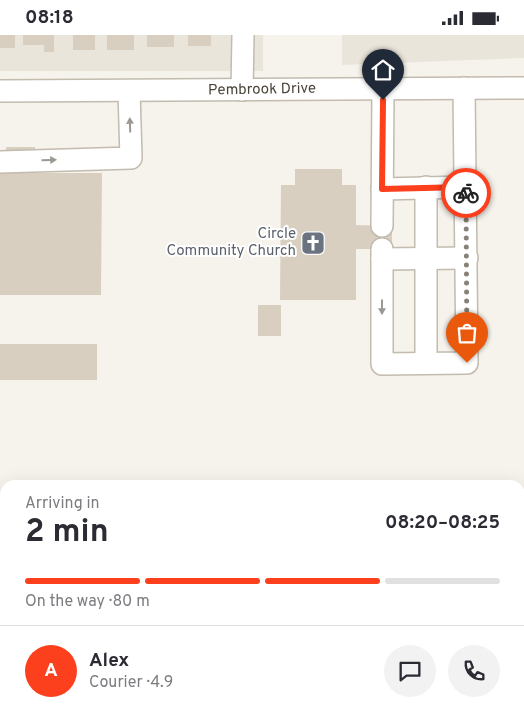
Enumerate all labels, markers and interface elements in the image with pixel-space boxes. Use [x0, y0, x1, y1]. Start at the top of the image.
text: 08:18 [25, 6, 74, 30]
pin [362, 49, 404, 100]
icon: home [369, 56, 397, 84]
street label: Pembrook Drive [208, 80, 316, 100]
one-way arrow [126, 116, 134, 132]
one-way arrow [41, 156, 57, 164]
courier [441, 168, 491, 218]
icon: bike [452, 179, 480, 207]
place label: Circle Community Church [167, 225, 296, 261]
church icon: Circle Community Church [300, 230, 326, 256]
one-way arrow [378, 300, 386, 316]
pin [446, 312, 488, 363]
icon: bag [453, 319, 481, 347]
text: Arriving in [25, 494, 100, 514]
text: 08:20–08:25 [385, 511, 500, 535]
text: 2 min [25, 513, 109, 553]
text: On the way · 80 m [25, 592, 150, 612]
button: chat [384, 645, 436, 697]
button: phone [448, 645, 500, 697]
text: Alex [89, 649, 129, 673]
text: A [44, 659, 58, 683]
text: Courier · 4.9 [89, 673, 173, 693]

